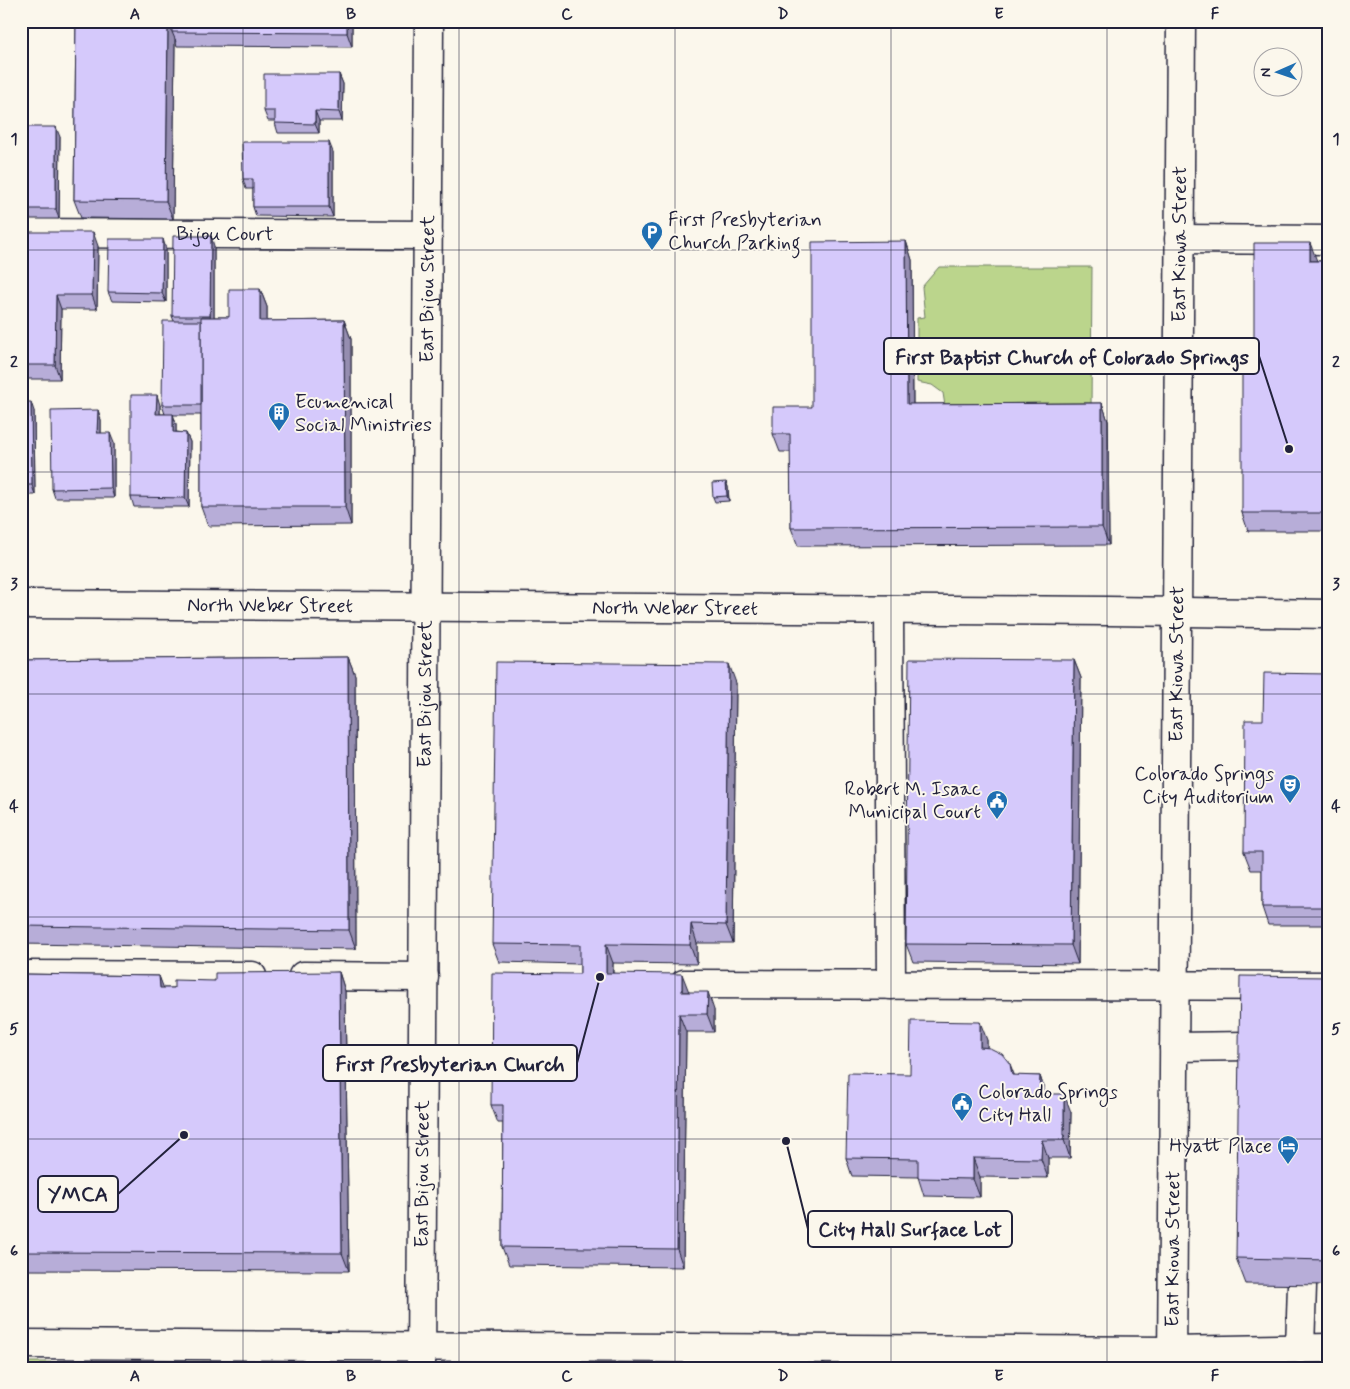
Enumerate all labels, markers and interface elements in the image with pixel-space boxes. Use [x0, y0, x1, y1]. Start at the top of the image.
text: A [130, 4, 140, 25]
text: B [346, 4, 356, 25]
text: C [561, 4, 573, 25]
text: D [777, 4, 789, 25]
text: E [994, 4, 1004, 25]
text: F [1211, 4, 1220, 25]
north arrow [1252, 48, 1302, 98]
text: N [1257, 67, 1275, 77]
text: 1 [10, 129, 18, 150]
text: 1 [1332, 129, 1340, 150]
street label: East Kiowa Street [1165, 166, 1194, 322]
place label: First Presbyterian Church Parking [668, 207, 822, 259]
street label: East Bijou Street [413, 215, 441, 363]
street label: Bijou Court [176, 220, 274, 248]
parking icon: First Presbyterian Church Parking [640, 220, 664, 251]
callout: First Baptist Church of Colorado Springs [884, 338, 1259, 374]
text: First Baptist Church of Colorado Springs [895, 344, 1249, 372]
text: 2 [10, 352, 18, 373]
text: 2 [1332, 352, 1340, 373]
place label: Ecumenical Social Ministries [295, 389, 432, 439]
building icon: Ecumenical Social Ministries [267, 401, 291, 432]
text: 3 [10, 574, 18, 595]
text: 3 [1332, 574, 1340, 595]
street label: East Kiowa Street [1163, 586, 1191, 742]
street label: North Weber Street [187, 592, 353, 620]
street label: North Weber Street [592, 594, 758, 622]
street label: East Bijou Street [411, 620, 439, 768]
place label: Colorado Springs City Auditorium [1134, 761, 1274, 811]
theatre icon: Colorado Springs City Auditorium [1278, 773, 1302, 804]
place label: Robert M. Isaac Municipal Court [844, 776, 981, 826]
public building icon: Robert M. Isaac Municipal Court [985, 789, 1009, 820]
text: 4 [9, 796, 19, 817]
text: 4 [1331, 796, 1341, 817]
text: 5 [9, 1019, 19, 1040]
text: 5 [1331, 1019, 1341, 1040]
callout: First Presbyterian Church [323, 1045, 577, 1081]
text: First Presbyterian Church [335, 1051, 565, 1079]
place label: Colorado Springs City Hall [978, 1079, 1118, 1129]
public building icon: Colorado Springs City Hall [950, 1091, 974, 1122]
street label: East Bijou Street [408, 1100, 436, 1248]
place label: Hyatt Place [1169, 1133, 1272, 1160]
hotel icon: Hyatt Place [1276, 1134, 1300, 1165]
street label: East Kiowa Street [1159, 1171, 1187, 1327]
callout: YMCA [38, 1176, 118, 1212]
text: YMCA [48, 1181, 108, 1209]
callout: City Hall Surface Lot [808, 1211, 1012, 1247]
text: City Hall Surface Lot [818, 1216, 1002, 1244]
text: 6 [10, 1241, 18, 1262]
text: 6 [1332, 1241, 1340, 1262]
text: A [130, 1366, 140, 1387]
text: B [346, 1366, 356, 1387]
text: C [561, 1366, 573, 1387]
text: D [777, 1366, 789, 1387]
text: E [994, 1366, 1004, 1387]
text: F [1211, 1366, 1220, 1387]

